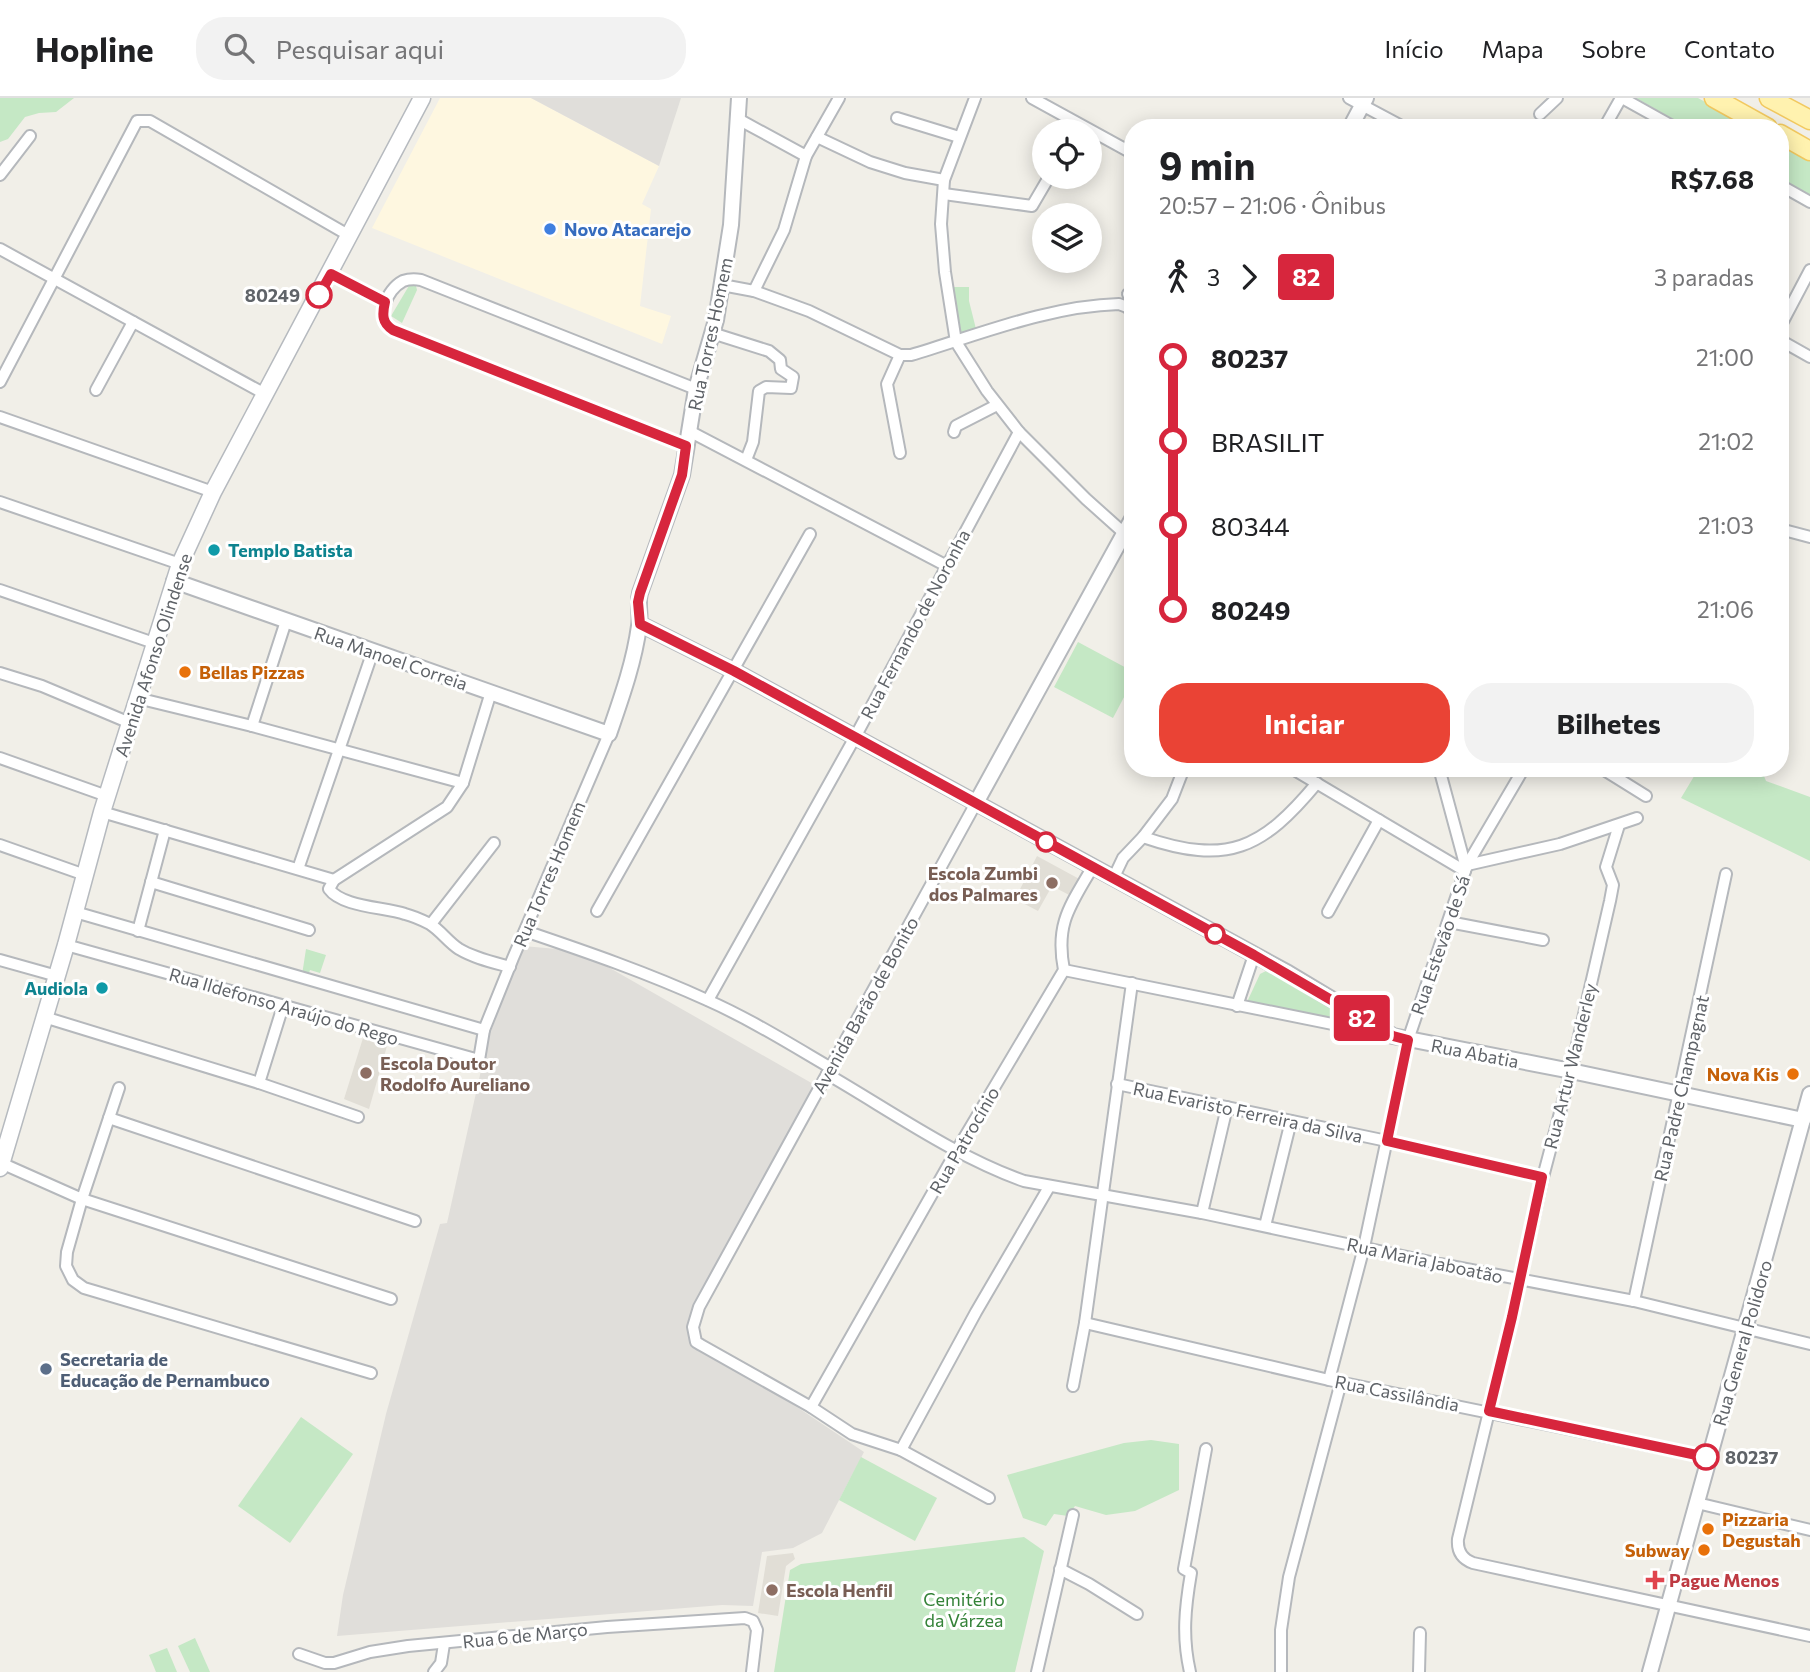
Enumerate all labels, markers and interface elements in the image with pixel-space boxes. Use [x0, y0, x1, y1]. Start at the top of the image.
search box [196, 17, 686, 80]
text: Hopline [35, 28, 154, 69]
icon: search [220, 29, 258, 67]
text: Pesquisar aqui [276, 33, 444, 64]
text: Início [1385, 34, 1444, 63]
text: Mapa [1482, 34, 1544, 63]
text: Sobre [1582, 34, 1646, 63]
text: Contato [1684, 34, 1775, 63]
map controls [1032, 119, 1102, 273]
button: locate [1032, 119, 1102, 189]
text: 9 min [1159, 141, 1255, 188]
text: R$7.68 [1670, 163, 1754, 194]
text: 20:57 – 21:06 · Ônibus [1159, 191, 1386, 219]
button: layers [1032, 203, 1102, 273]
place label: Novo Atacarejo [564, 218, 692, 240]
marker: Novo Atacarejo [542, 221, 558, 237]
street label: Rua Torres Homem [683, 255, 737, 413]
icon: walk [1159, 258, 1197, 296]
icon: forward [1230, 258, 1268, 296]
text: 82 [1292, 262, 1320, 291]
text: 3 [1207, 263, 1220, 291]
text: 3 paradas [1654, 263, 1754, 291]
marker: 80249 [306, 282, 332, 308]
place label: 80249 [245, 284, 300, 306]
text: 80237 [1211, 342, 1288, 373]
text: 21:00 [1696, 343, 1754, 371]
text: BRASILIT [1211, 426, 1324, 457]
text: 21:02 [1698, 427, 1754, 455]
text: 80344 [1211, 510, 1290, 541]
text: 21:03 [1698, 511, 1754, 539]
street label: Rua Fernando de Noronha [856, 525, 974, 723]
place label: Templo Batista [228, 539, 353, 561]
marker: Templo Batista [206, 542, 222, 558]
street label: Avenida Afonso Olindense [110, 550, 196, 760]
text: 80249 [1211, 594, 1291, 625]
text: 21:06 [1697, 595, 1754, 623]
street label: Rua Manoel Correia [311, 621, 471, 695]
place label: Bellas Pizzas [199, 661, 305, 683]
marker: Bellas Pizzas [177, 664, 193, 680]
button: Iniciar [1159, 683, 1450, 763]
button: Bilhetes [1464, 683, 1754, 763]
street label: Rua Torres Homem [508, 798, 590, 950]
unlabelled marker [1036, 832, 1056, 852]
place label: Escola Zumbi dos Palmares [928, 862, 1038, 905]
street label: Rua Estevão de Sá [1406, 872, 1474, 1018]
marker: Escola Zumbi dos Palmares [1044, 875, 1060, 891]
street label: Avenida Barão de Bonito [807, 913, 923, 1097]
unlabelled marker [1205, 924, 1225, 944]
street label: Rua Ildefonso Araújo do Rego [167, 963, 401, 1049]
place label: Audiola [24, 977, 88, 999]
marker: Audiola [94, 980, 110, 996]
street label: Rua Artur Wanderley [1539, 981, 1601, 1151]
street label: Rua Padre Champagnat [1649, 993, 1713, 1183]
line badge: 82 [1330, 995, 1394, 1041]
text: 82 [1348, 1003, 1376, 1032]
street label: Rua Abatia [1429, 1034, 1521, 1072]
place label: Escola Doutor Rodolfo Aureliano [380, 1052, 530, 1095]
place label: Nova Kis [1707, 1063, 1779, 1085]
marker: Escola Doutor Rodolfo Aureliano [358, 1065, 374, 1081]
marker: Nova Kis [1785, 1066, 1801, 1082]
street label: Rua Evaristo Ferreira da Silva [1131, 1077, 1365, 1147]
street label: Rua Patrocínio [925, 1083, 1003, 1197]
street label: Rua Maria Jaboatão [1345, 1233, 1505, 1287]
street label: Rua General Polidoro [1708, 1258, 1776, 1428]
place label: Secretaria de Educação de Pernambuco [60, 1348, 270, 1391]
marker: Secretaria de Educação de Pernambuco [38, 1361, 54, 1377]
street label: Rua Cassilândia [1333, 1370, 1461, 1416]
marker: 80237 [1693, 1444, 1719, 1470]
place label: 80237 [1725, 1446, 1779, 1468]
place label: Pizzaria Degustah [1722, 1508, 1801, 1551]
marker: Pizzaria Degustah [1700, 1521, 1716, 1537]
place label: Subway [1625, 1539, 1690, 1561]
marker: Subway [1696, 1542, 1712, 1558]
place label: Pague Menos [1669, 1569, 1779, 1591]
marker: Pague Menos [1647, 1572, 1663, 1588]
place label: Escola Henfil [786, 1579, 893, 1601]
marker: Escola Henfil [764, 1582, 780, 1598]
park label: Cemitério da Várzea [923, 1588, 1005, 1631]
street label: Rua 6 de Março [461, 1617, 589, 1653]

